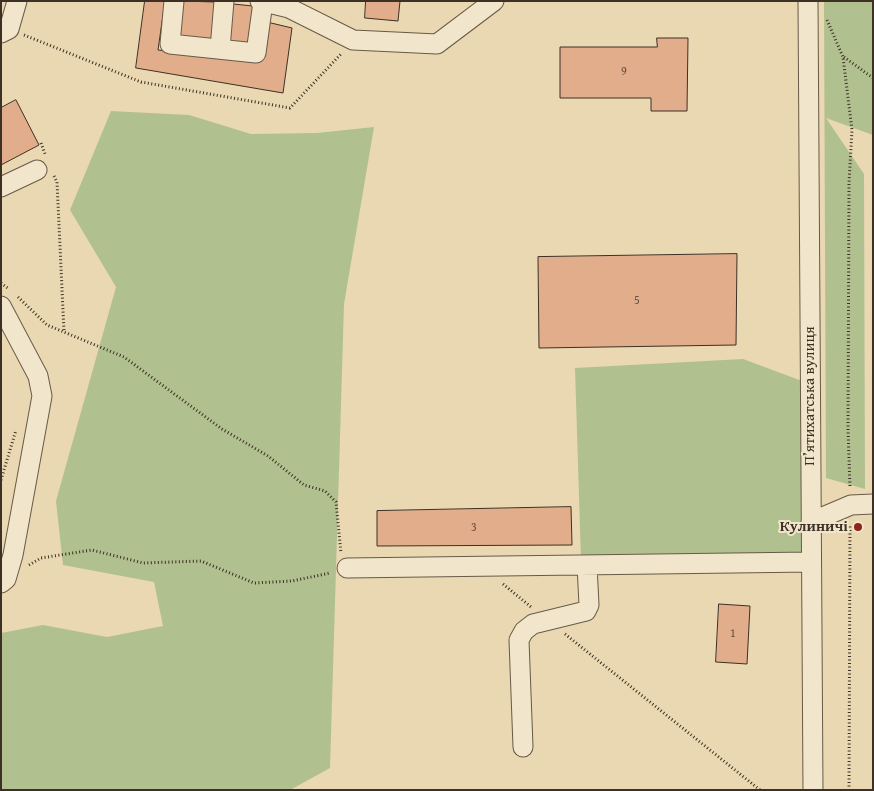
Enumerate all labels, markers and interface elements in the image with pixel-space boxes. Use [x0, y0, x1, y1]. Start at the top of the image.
house number: 9 [621, 65, 627, 79]
house number: 5 [634, 294, 640, 308]
street label: П’ятихатська вулиця [801, 326, 819, 466]
place label: Кулиничі [780, 518, 848, 536]
house number: 3 [471, 521, 477, 535]
marker: Кулиничі [852, 521, 864, 533]
house number: 1 [730, 627, 736, 641]

